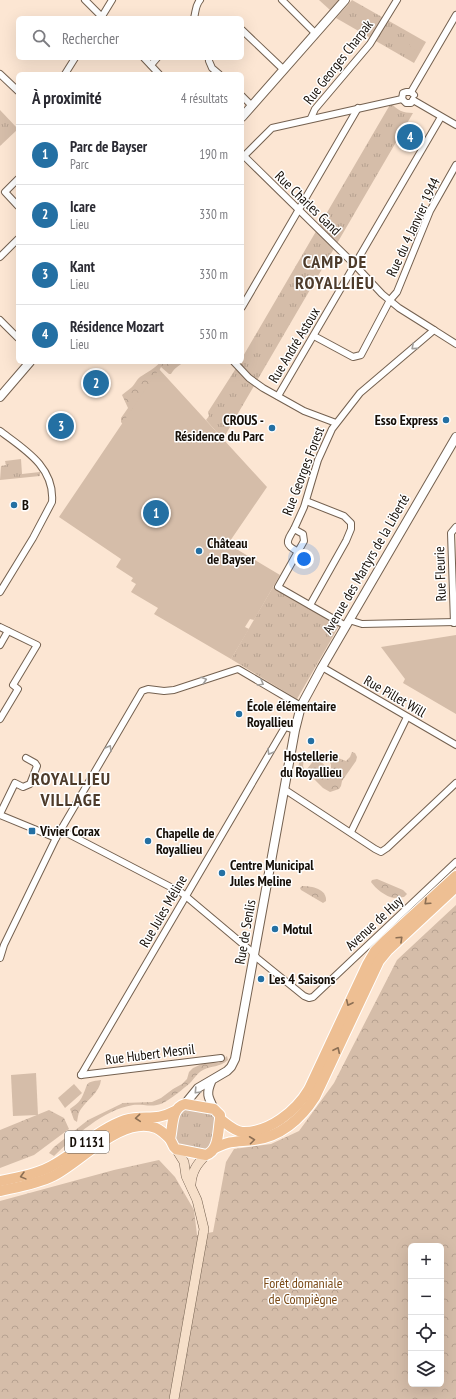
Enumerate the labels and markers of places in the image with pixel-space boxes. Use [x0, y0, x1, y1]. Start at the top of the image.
pin: 4 [397, 122, 423, 152]
pin: 2 [83, 368, 109, 398]
pin: 3 [48, 411, 74, 441]
place label: CROUS - Résidence du Parc [175, 411, 264, 445]
place label: Esso Express [375, 411, 438, 429]
marker: Esso Express [441, 415, 451, 425]
marker: CROUS - Résidence du Parc [267, 423, 277, 433]
place label: B [22, 496, 29, 514]
pin: 1 [143, 498, 169, 528]
marker: B [9, 500, 19, 510]
place label: Château de Bayser [207, 534, 256, 568]
marker: Château de Bayser [194, 546, 204, 556]
place label: École élémentaire Royallieu [247, 697, 336, 731]
marker: École élémentaire Royallieu [234, 709, 244, 719]
marker: Hostellerie du Royallieu [306, 736, 316, 746]
place label: Hostellerie du Royallieu [280, 747, 342, 781]
place label: Vivier Corax [39, 822, 101, 840]
place label: Chapelle de Royallieu [156, 824, 215, 858]
marker: Vivier Corax [27, 826, 37, 836]
marker: Chapelle de Royallieu [143, 836, 153, 846]
place label: Centre Municipal Jules Meline [229, 856, 314, 890]
marker: Centre Municipal Jules Meline [217, 868, 227, 878]
place label: Motul [283, 920, 313, 938]
marker: Motul [270, 924, 280, 934]
place label: Les 4 Saisons [269, 970, 335, 988]
marker: Les 4 Saisons [256, 974, 266, 984]

